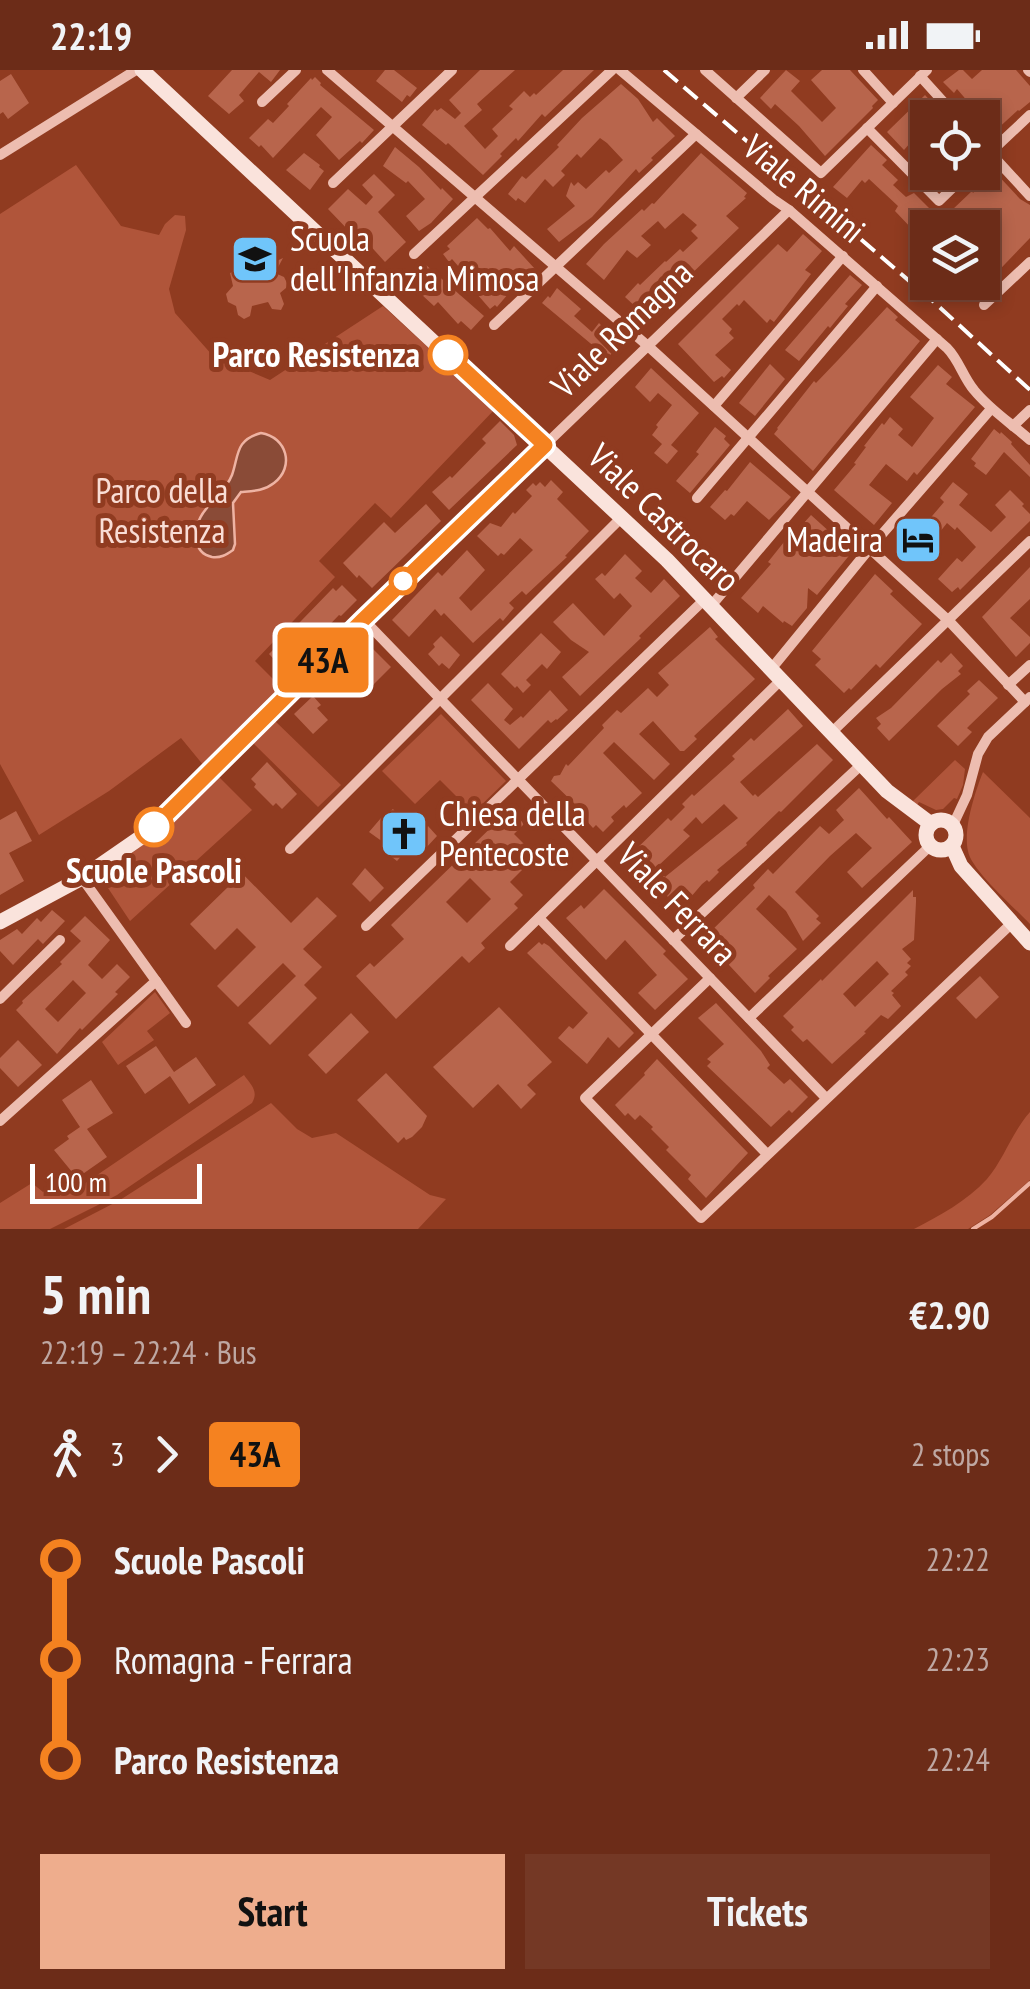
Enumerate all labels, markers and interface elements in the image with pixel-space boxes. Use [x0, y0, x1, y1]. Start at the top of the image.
text: 22:19 [50, 11, 132, 60]
map controls [910, 100, 1000, 300]
button: locate [910, 100, 1000, 190]
street label: Viale Rimini [733, 123, 875, 253]
button: layers [910, 210, 1000, 300]
place label: Scuola dell'Infanzia Mimosa [290, 215, 539, 301]
school or university icon: Scuola dell'Infanzia Mimosa [229, 233, 281, 285]
street label: Viale Romagna [540, 249, 702, 408]
place label: Parco Resistenza [213, 331, 420, 377]
marker: Parco Resistenza [429, 336, 467, 374]
street label: Viale Castrocaro [578, 432, 751, 601]
park label: Parco della Resistenza [96, 467, 228, 553]
hotel icon: Madeira [892, 514, 944, 566]
place label: Madeira [786, 516, 883, 562]
unlabelled marker [390, 568, 416, 594]
line badge: 43A [266, 628, 380, 692]
text: 43A [298, 637, 349, 683]
place label: Chiesa della Pentecoste [439, 790, 586, 876]
marker: Scuole Pascoli [135, 808, 173, 846]
church icon: Chiesa della Pentecoste [378, 808, 430, 860]
street label: Viale Ferrara [607, 831, 748, 974]
place label: Scuole Pascoli [66, 847, 242, 893]
scale bar [30, 1159, 202, 1204]
text: 100 m [45, 1163, 107, 1200]
text: 5 min [40, 1258, 151, 1329]
text: €2.90 [909, 1290, 990, 1339]
text: 22:19 – 22:24 · Bus [40, 1331, 257, 1373]
icon: walk [40, 1427, 95, 1482]
icon: forward [139, 1427, 194, 1482]
text: 43A [229, 1431, 280, 1477]
text: 3 [110, 1433, 124, 1475]
text: 2 stops [911, 1433, 990, 1475]
text: Scuole Pascoli [114, 1535, 305, 1584]
text: 22:22 [926, 1538, 990, 1580]
text: Romagna - Ferrara [114, 1635, 353, 1684]
text: 22:23 [926, 1638, 990, 1680]
text: Parco Resistenza [114, 1735, 339, 1784]
text: 22:24 [926, 1738, 990, 1780]
button: Start [40, 1854, 505, 1969]
button: Tickets [525, 1854, 990, 1969]

